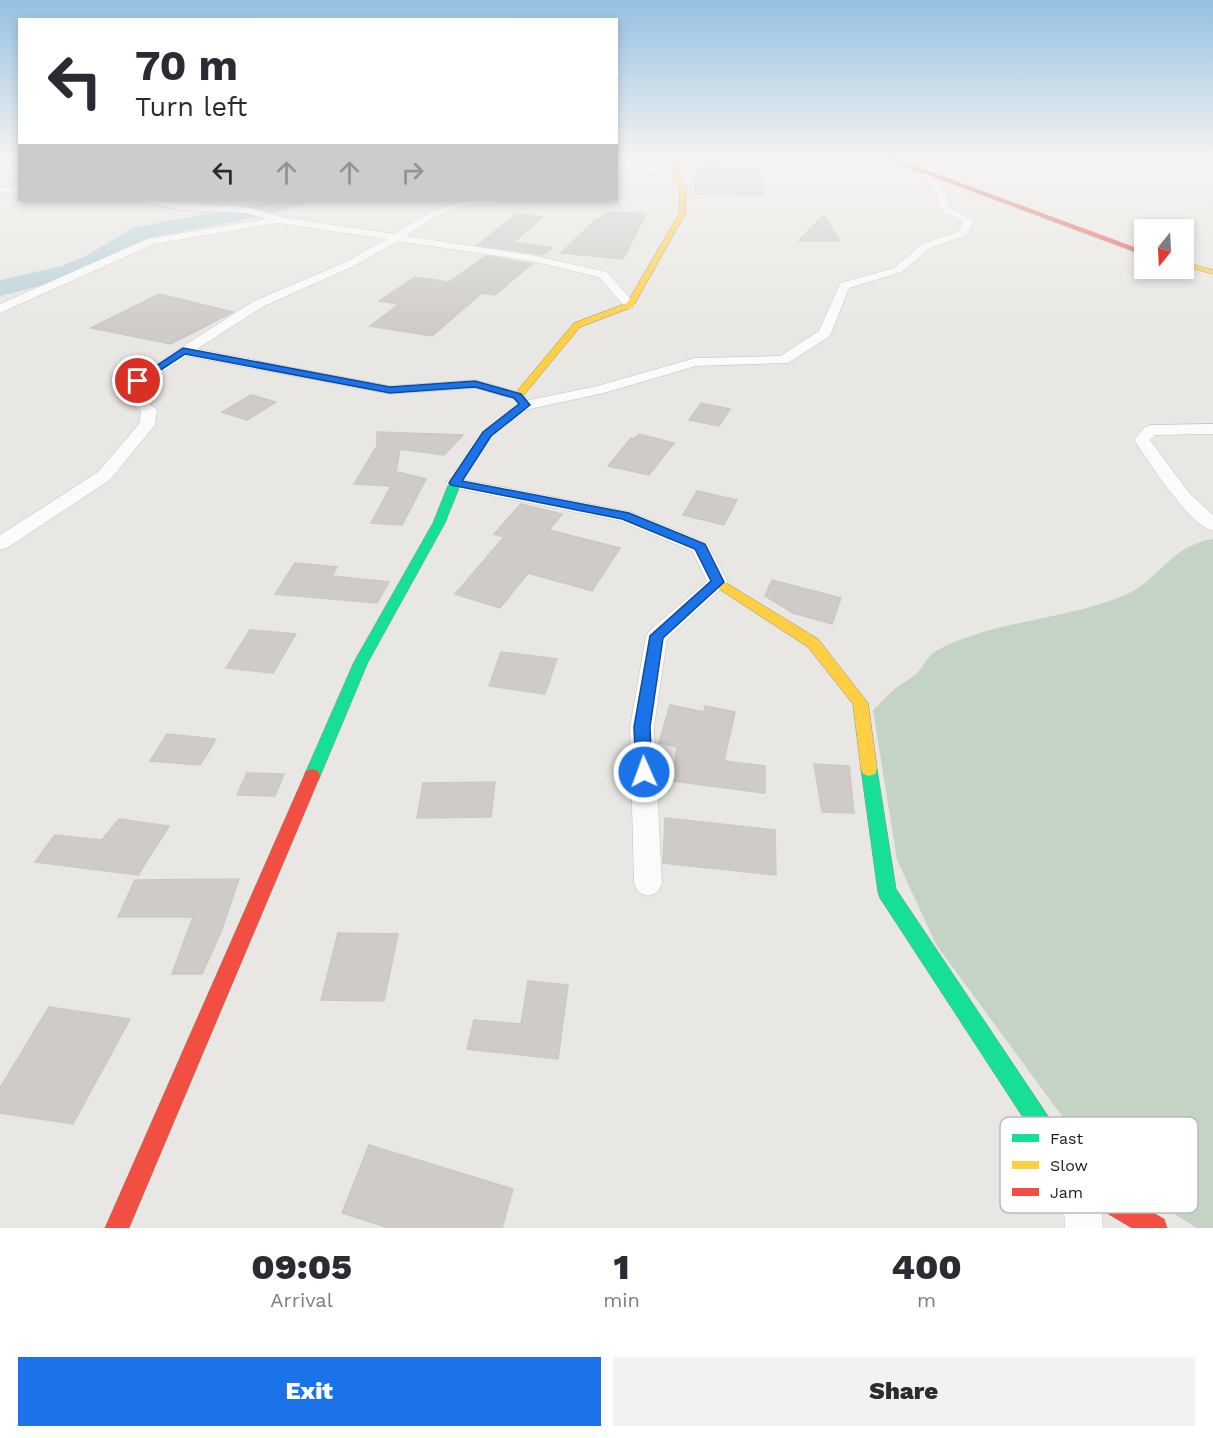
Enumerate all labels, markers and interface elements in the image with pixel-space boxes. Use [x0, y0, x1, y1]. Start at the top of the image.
text: 70 m [135, 41, 238, 90]
icon: left [36, 42, 114, 120]
text: Turn left [135, 91, 247, 123]
icon: left [207, 156, 240, 189]
icon: ahead [270, 156, 303, 189]
icon: ahead [333, 156, 366, 189]
icon: right [396, 156, 429, 189]
north arrow [1134, 219, 1194, 279]
map controls [1134, 219, 1194, 279]
pin [112, 355, 163, 406]
icon: arrive [121, 364, 154, 397]
position arrow [612, 740, 676, 804]
legend [1000, 1117, 1198, 1213]
text: Fast [1050, 1129, 1083, 1148]
text: Slow [1050, 1156, 1088, 1175]
text: Jam [1050, 1183, 1083, 1202]
text: 09:05 [251, 1246, 352, 1288]
text: 1 [614, 1246, 630, 1288]
text: 400 [891, 1246, 962, 1288]
text: Arrival [270, 1288, 333, 1312]
text: min [603, 1288, 640, 1312]
text: m [917, 1288, 936, 1312]
button: Exit [18, 1357, 601, 1426]
button: Share [613, 1357, 1195, 1426]

